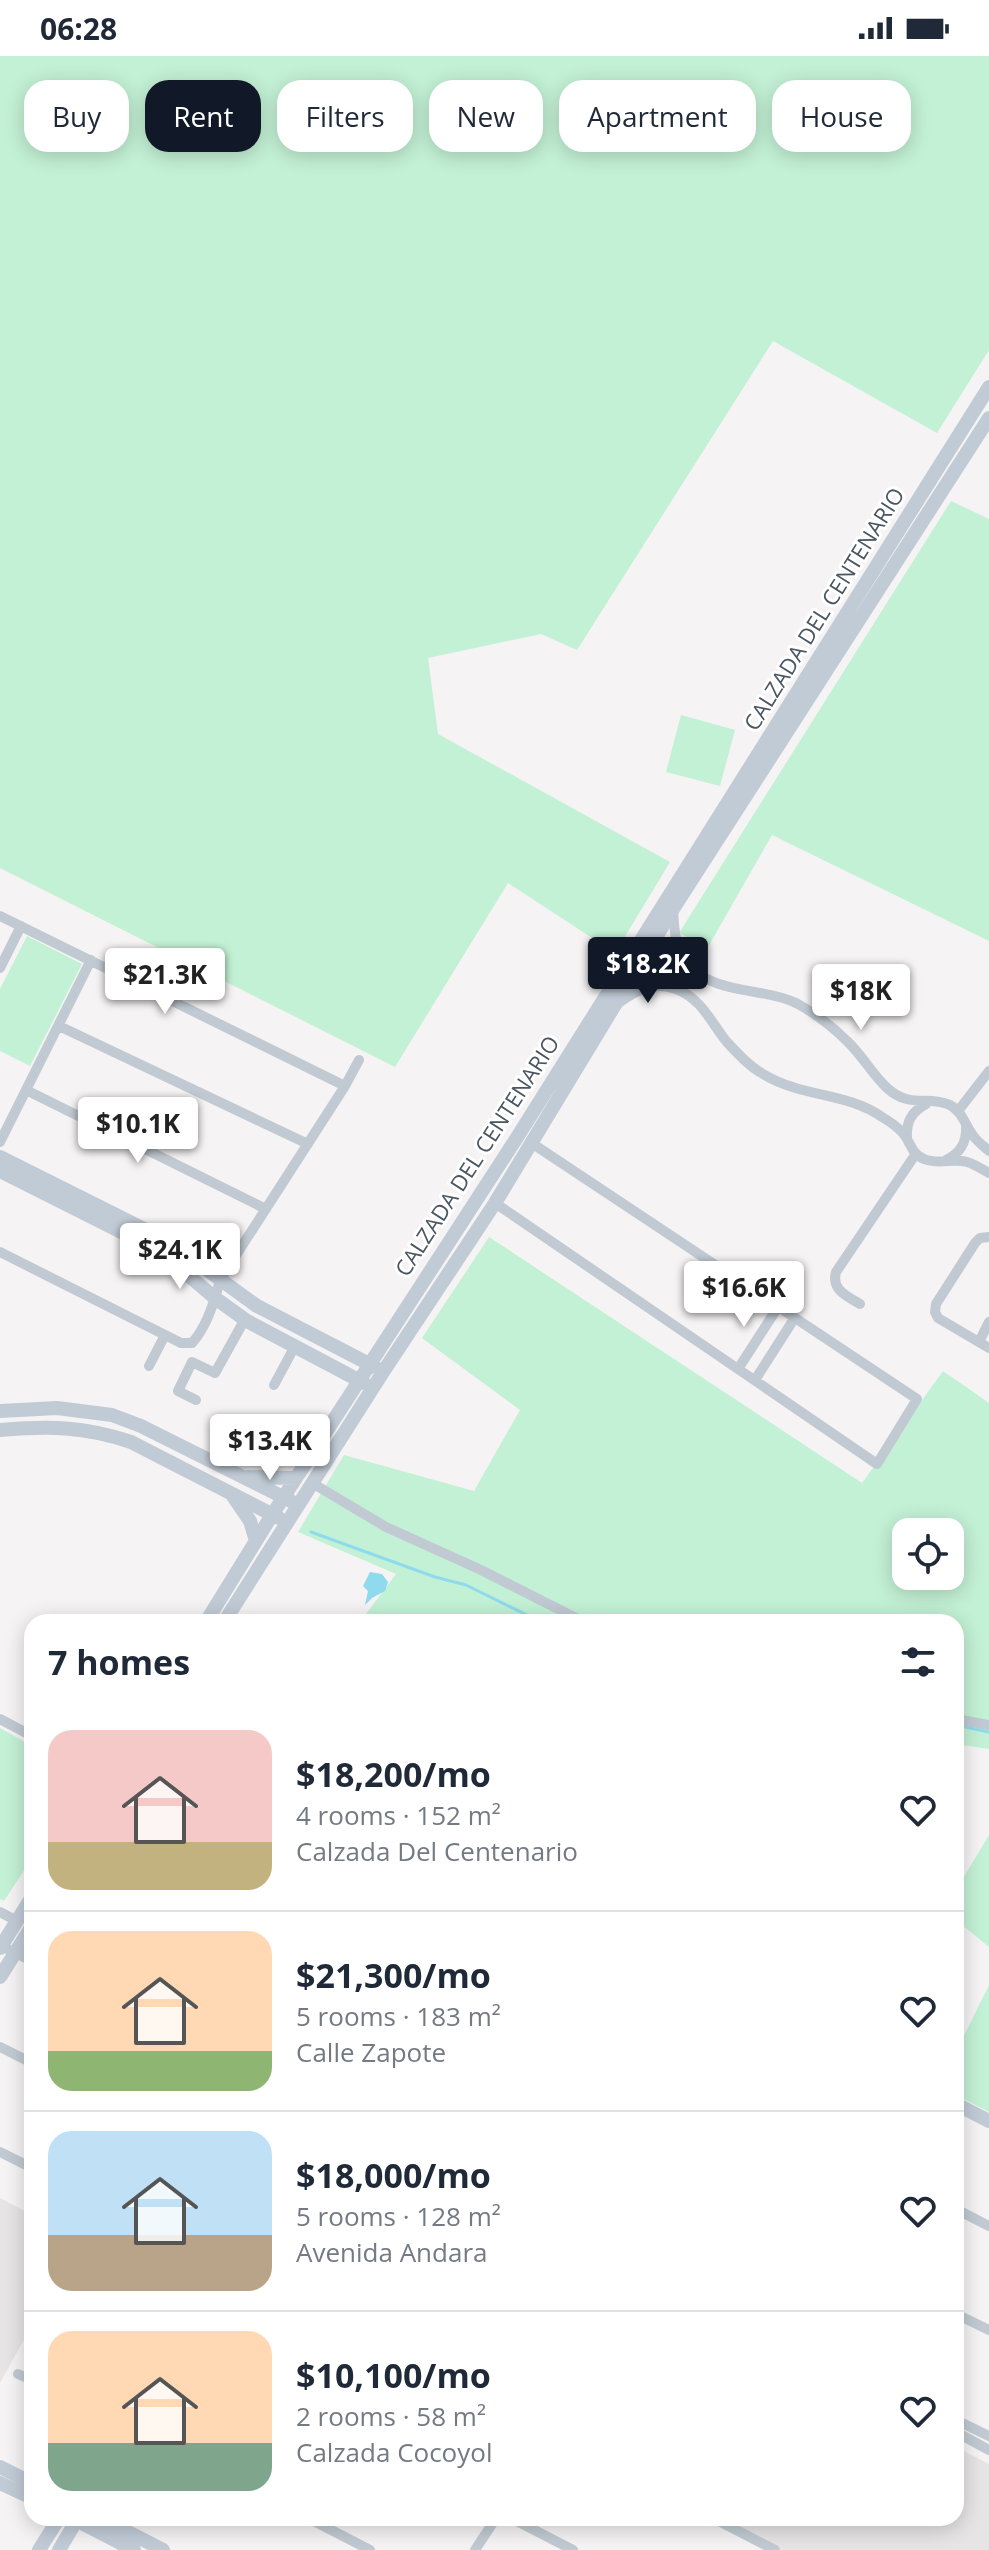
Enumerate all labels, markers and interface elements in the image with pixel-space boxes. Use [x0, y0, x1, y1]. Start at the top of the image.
text: 06:28 [40, 8, 117, 49]
chip: Buy [24, 80, 129, 152]
chip: Rent [145, 80, 261, 152]
chip: Filters [277, 80, 413, 152]
chip: New [429, 80, 543, 152]
chip: Apartment [559, 80, 756, 152]
chip: House [772, 80, 911, 152]
street label: CALZADA DEL CENTENARIO [736, 481, 910, 736]
pin: $18.2K [583, 937, 713, 1005]
text: $18.2K [606, 945, 690, 981]
pin: $21.3K [100, 948, 230, 1016]
text: $21.3K [123, 956, 207, 992]
pin: $18K [814, 964, 908, 1032]
text: $18K [830, 972, 892, 1008]
street label: CALZADA DEL CENTENARIO [387, 1029, 565, 1281]
pin: $10.1K [73, 1097, 203, 1165]
text: $10.1K [96, 1105, 180, 1141]
pin: $24.1K [115, 1223, 245, 1291]
text: $24.1K [138, 1231, 222, 1267]
pin: $16.6K [679, 1261, 809, 1329]
text: $16.6K [702, 1269, 786, 1305]
pin: $13.4K [205, 1414, 335, 1482]
text: $13.4K [228, 1422, 312, 1458]
map controls [892, 1518, 964, 1590]
button: locate [892, 1518, 964, 1590]
text: 7 homes [48, 1639, 190, 1685]
icon: filters [896, 1640, 940, 1684]
text: $18,200/mo [296, 1751, 491, 1797]
icon: home [112, 1762, 208, 1858]
icon: heart [896, 1788, 940, 1832]
text: 4 rooms · 152 m² [296, 1797, 501, 1833]
text: Calzada Del Centenario [296, 1833, 578, 1869]
text: $21,300/mo [296, 1952, 491, 1998]
icon: home [112, 1963, 208, 2059]
icon: heart [896, 1989, 940, 2033]
text: 5 rooms · 183 m² [296, 1998, 501, 2034]
text: Calle Zapote [296, 2034, 446, 2070]
text: $18,000/mo [296, 2152, 491, 2198]
icon: home [112, 2163, 208, 2259]
icon: heart [896, 2189, 940, 2233]
text: 5 rooms · 128 m² [296, 2198, 501, 2234]
text: Avenida Andara [296, 2234, 487, 2270]
text: $10,100/mo [296, 2352, 491, 2398]
icon: home [112, 2363, 208, 2459]
icon: heart [896, 2389, 940, 2433]
text: 2 rooms · 58 m² [296, 2398, 486, 2434]
text: Calzada Cocoyol [296, 2434, 492, 2470]

